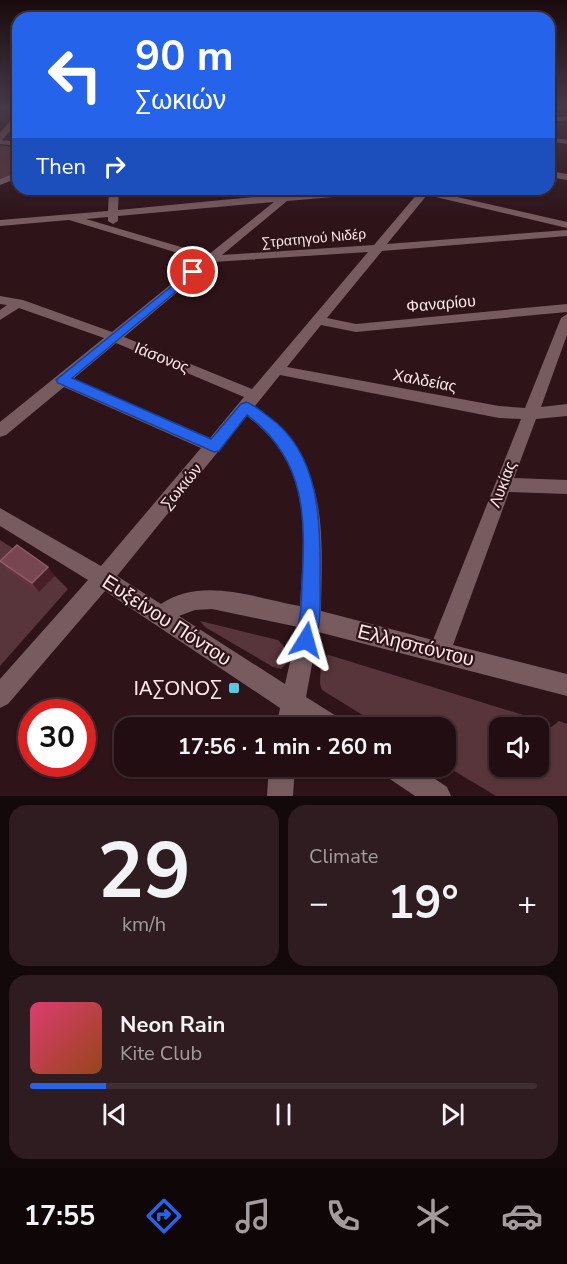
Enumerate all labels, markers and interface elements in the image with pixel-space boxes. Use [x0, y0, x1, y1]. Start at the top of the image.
text: 90 m [135, 28, 234, 85]
icon: left [36, 36, 114, 114]
text: Σωκιών [135, 82, 226, 119]
icon: right [98, 150, 131, 183]
text: Then [36, 152, 86, 182]
street label: Στρατηγού Νιδέρ [261, 224, 367, 253]
pin [167, 246, 218, 297]
icon: arrive [176, 255, 209, 288]
street label: Φαναρίου [405, 290, 477, 318]
street label: Ιάσονος [131, 337, 192, 379]
street label: Χαλδείας [391, 364, 459, 398]
street label: Λυκίας [484, 458, 522, 511]
street label: Σωκιών [156, 459, 208, 514]
street label: Ευξείνου Πόντου [97, 569, 237, 672]
position arrow [274, 608, 338, 672]
street label: Ελλησπόντου [355, 618, 477, 673]
place label: ΙΑΣΟΝΟΣ [134, 675, 222, 702]
marker: ΙΑΣΟΝΟΣ [227, 681, 241, 695]
speed limit sign: 30 [18, 699, 96, 777]
map controls [489, 717, 549, 777]
button: sound [489, 717, 549, 777]
text: 17:56 · 1 min · 260 m [178, 732, 392, 762]
text: 29 [97, 818, 191, 925]
text: Climate [309, 843, 378, 870]
text: 19° [387, 873, 459, 934]
text: − [309, 881, 329, 926]
text: + [517, 881, 537, 926]
text: km/h [122, 911, 166, 938]
text: Neon Rain [120, 1010, 225, 1040]
text: Kite Club [120, 1040, 202, 1067]
icon: previous [98, 1098, 131, 1131]
icon: pause [267, 1098, 300, 1131]
icon: next [436, 1098, 469, 1131]
icon: directions [143, 1195, 185, 1237]
icon: music [232, 1195, 274, 1237]
icon: phone [322, 1195, 364, 1237]
icon: climate [412, 1195, 454, 1237]
icon: car [501, 1195, 543, 1237]
text: 17:55 [24, 1198, 95, 1235]

